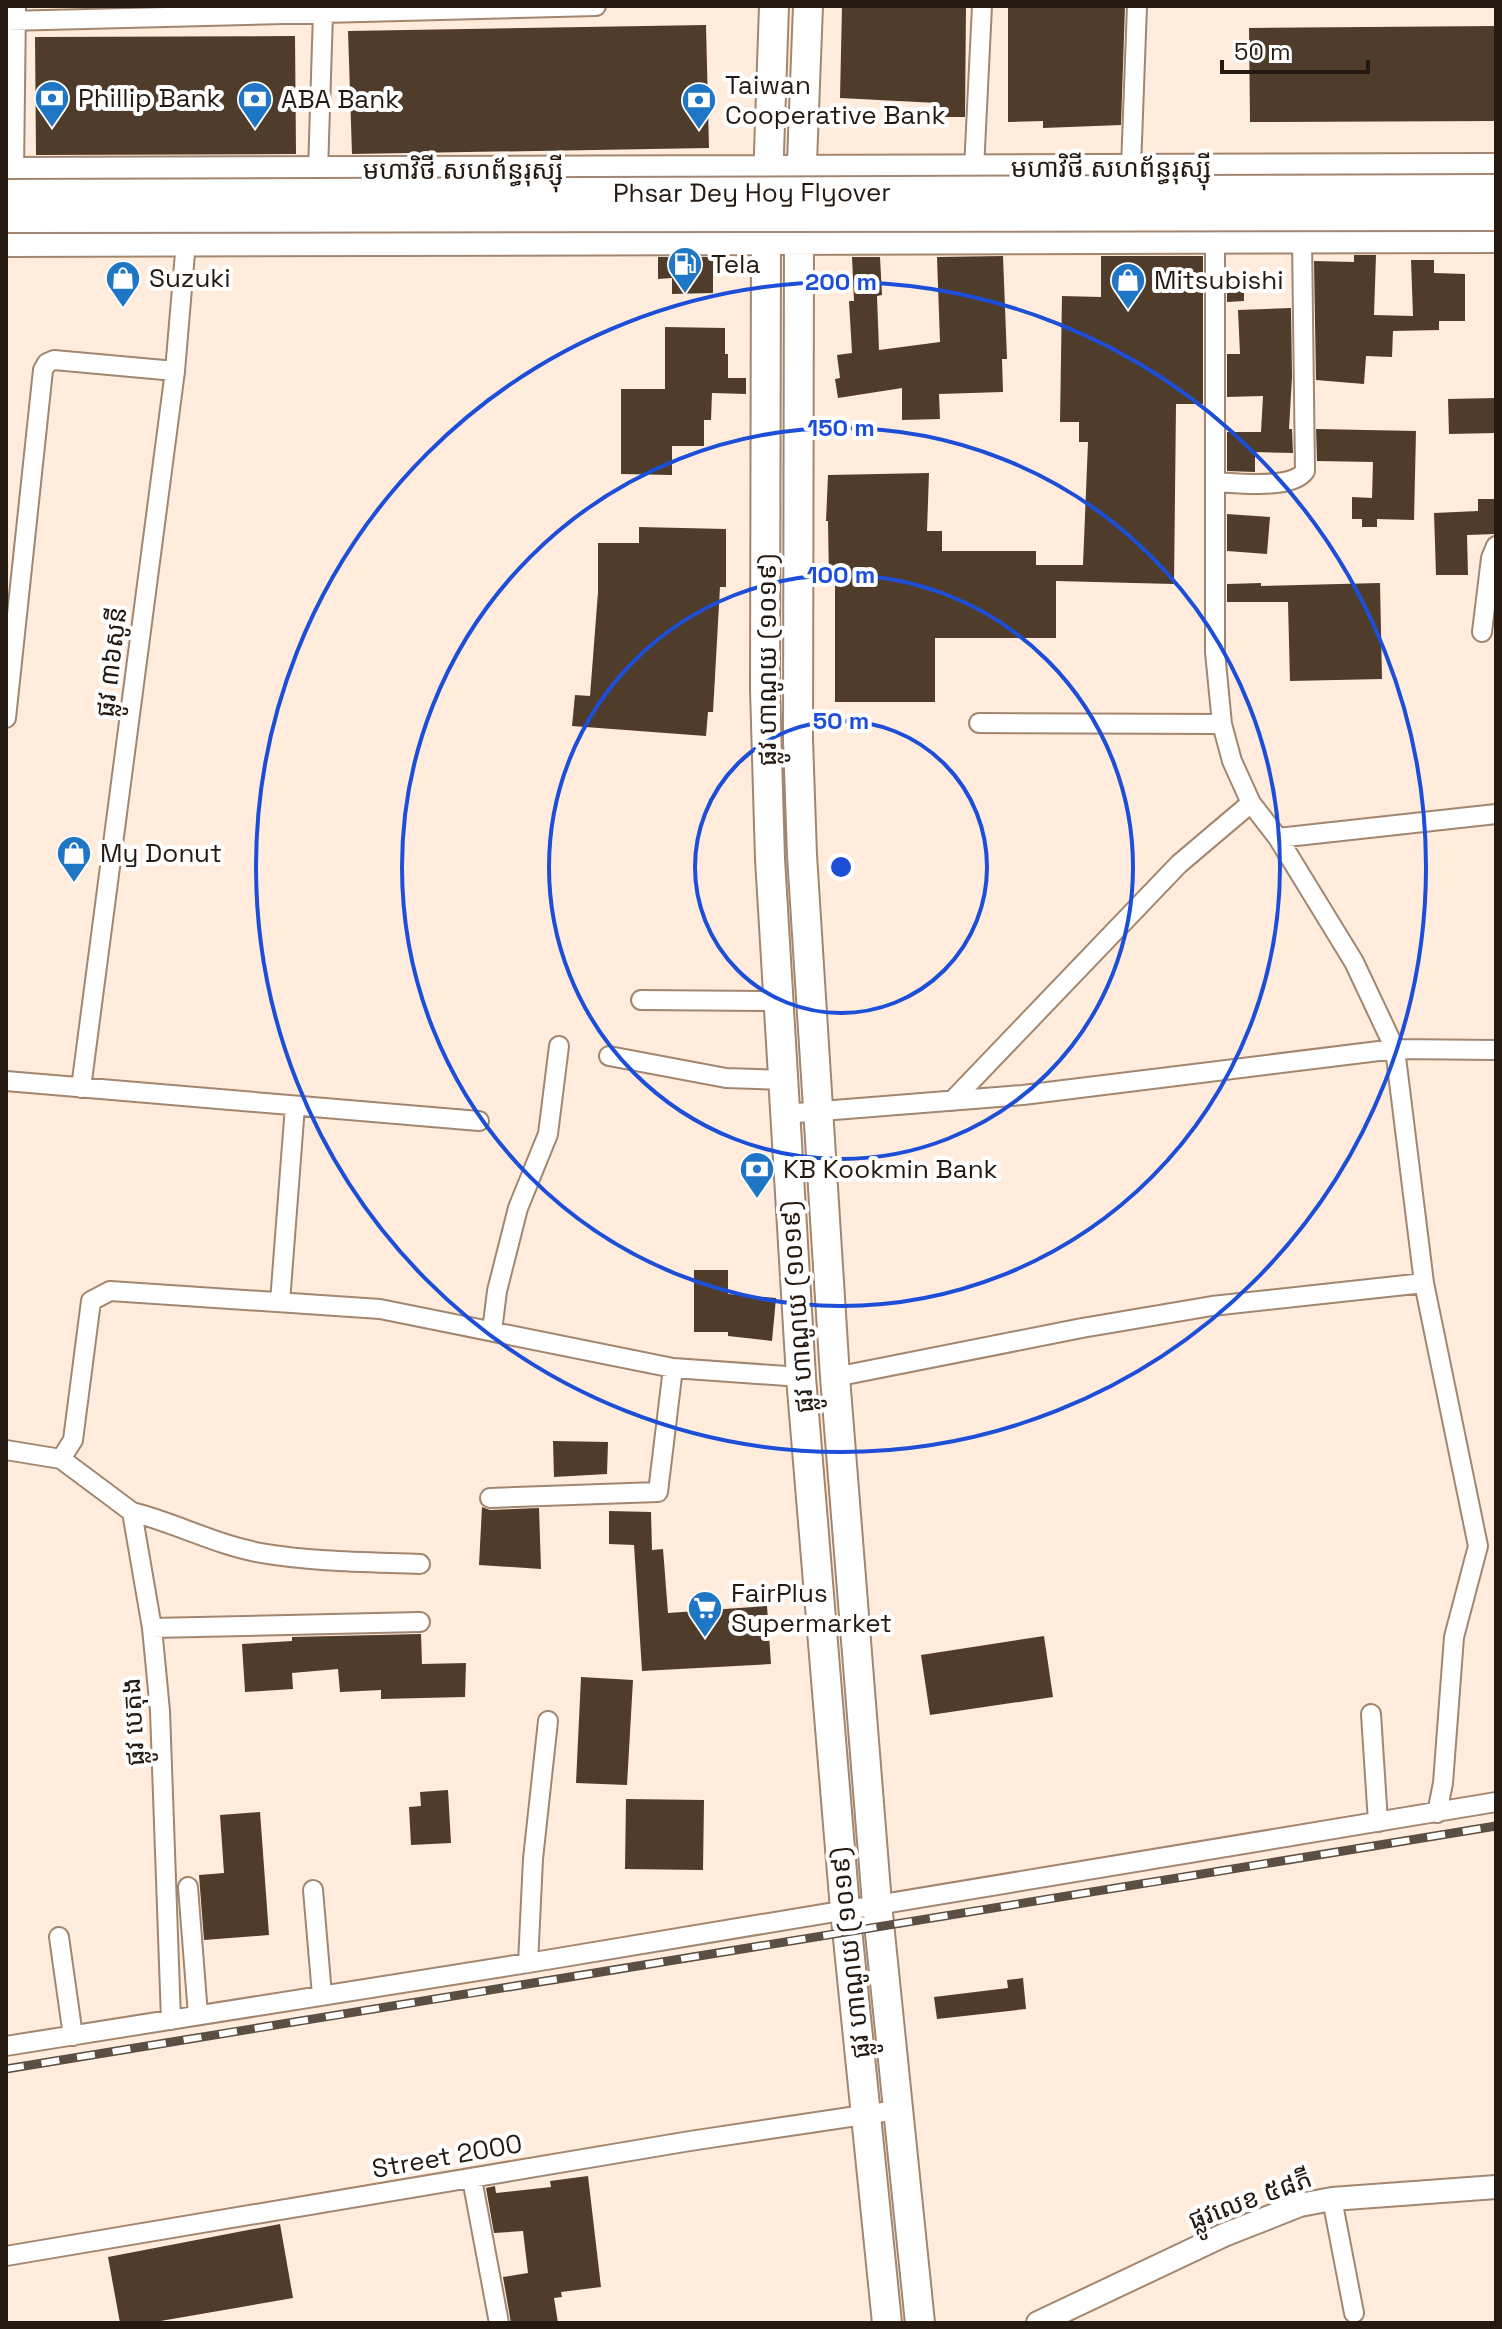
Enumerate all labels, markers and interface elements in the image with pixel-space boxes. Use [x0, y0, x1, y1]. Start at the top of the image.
scale bar [1222, 24, 1368, 74]
text: 50 m [1234, 36, 1291, 67]
place label: Taiwan Cooperative Bank [725, 68, 945, 132]
bank icon: Phillip Bank [33, 79, 71, 129]
bank icon: ABA Bank [236, 80, 274, 130]
place label: Phillip Bank [78, 81, 221, 115]
bank icon: Taiwan Cooperative Bank [680, 81, 718, 131]
place label: ABA Bank [281, 82, 399, 116]
street label: មហាវិថី សហព័ន្ធរុស្ស៊ី [1011, 151, 1211, 191]
street label: មហាវិថី សហព័ន្ធរុស្ស៊ី [363, 153, 563, 193]
street label: Phsar Dey Hoy Flyover [613, 175, 891, 210]
fuel station icon: Tela [666, 245, 704, 295]
place label: Tela [711, 247, 760, 281]
shop icon: Suzuki [104, 259, 142, 309]
place label: Suzuki [149, 261, 231, 295]
shop icon: Mitsubishi [1109, 261, 1147, 311]
place label: Mitsubishi [1154, 263, 1284, 297]
text: 200 m [805, 266, 877, 297]
text: 150 m [807, 412, 875, 443]
street label: ផ្លូវ ហាណូយ (១០១៩) [750, 554, 791, 766]
text: 100 m [807, 559, 875, 590]
street label: ផ្លូវ ៣៦សូនី [87, 605, 141, 720]
text: 50 m [813, 705, 869, 736]
shop icon: My Donut [55, 834, 93, 884]
place label: My Donut [100, 836, 222, 870]
centre of rings [827, 853, 855, 881]
bank icon: KB Kookmin Bank [738, 1150, 776, 1200]
place label: KB Kookmin Bank [783, 1152, 998, 1186]
street label: ផ្លូវ ហាណូយ (១០១៩) [773, 1199, 828, 1414]
place label: FairPlus Supermarket [731, 1576, 892, 1640]
supermarket icon: FairPlus Supermarket [686, 1589, 724, 1639]
street label: ផ្លូវ បេតុង [114, 1676, 159, 1767]
street label: ផ្លូវ ហាណូយ (១០១៩) [822, 1845, 885, 2061]
street label: Street 2000 [369, 2126, 525, 2186]
street label: ផ្លូវលេខ ៥៨ភី [1183, 2161, 1319, 2243]

